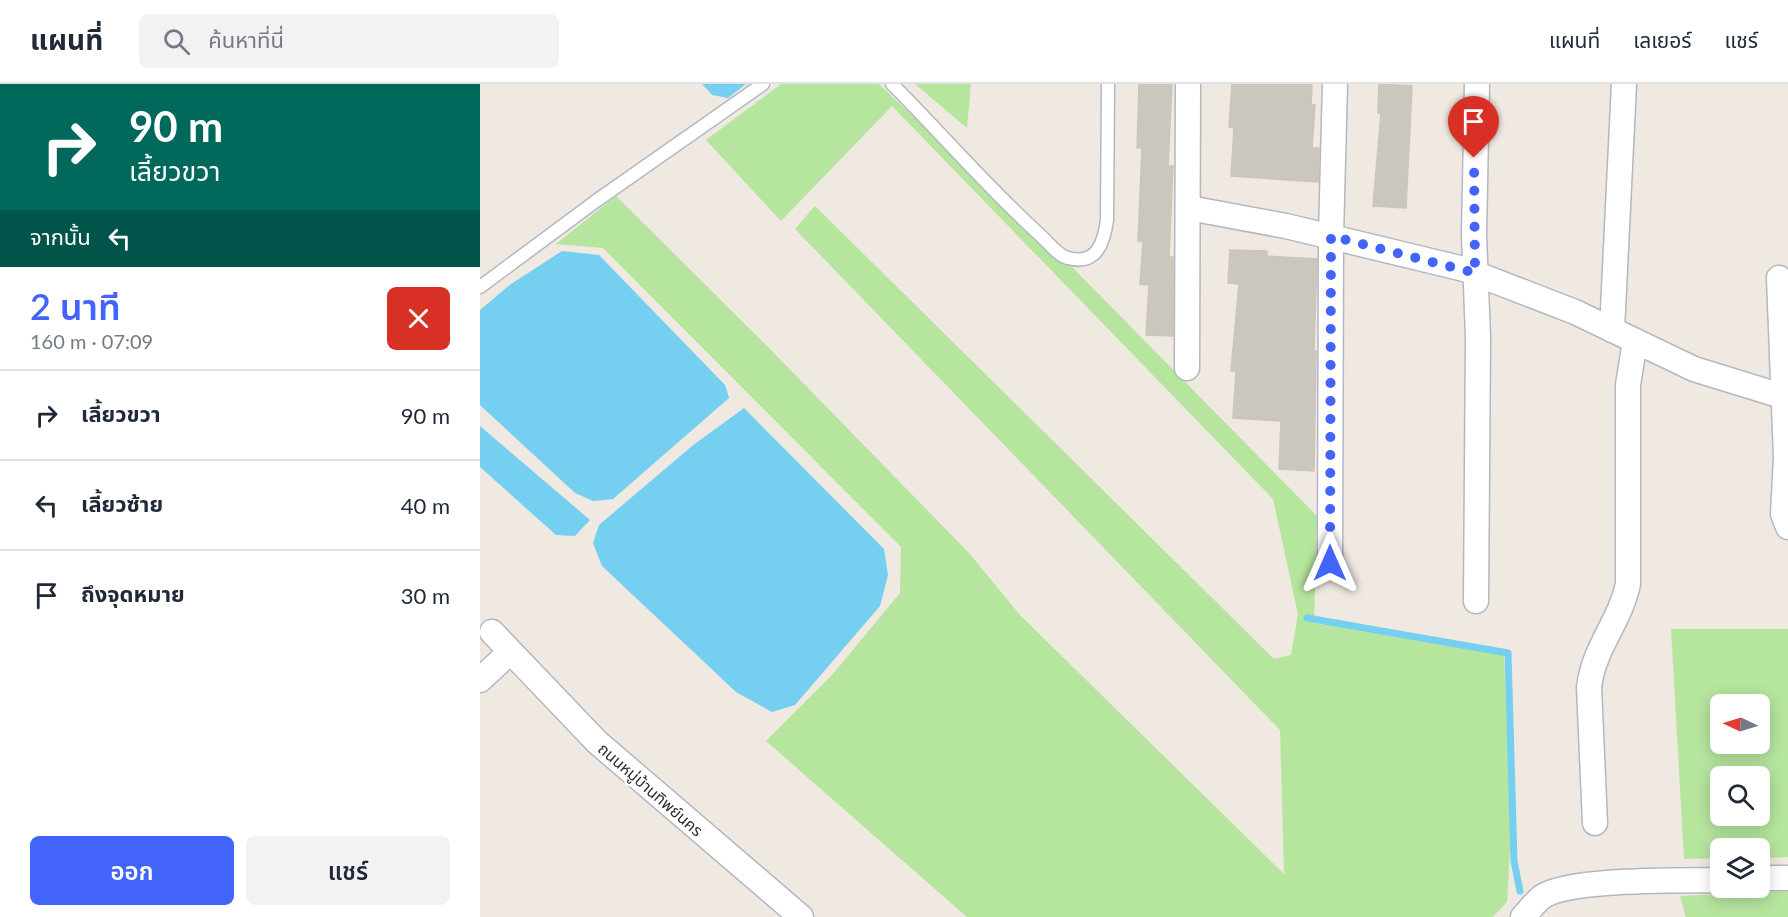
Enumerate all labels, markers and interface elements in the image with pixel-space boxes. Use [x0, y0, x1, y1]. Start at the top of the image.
search box [139, 14, 559, 68]
text: แผนที่ [30, 22, 103, 56]
icon: search [160, 25, 193, 58]
text: ค้นหาที่นี่ [208, 26, 284, 53]
text: แผนที่ [1549, 27, 1600, 52]
text: เลเยอร์ [1633, 27, 1692, 52]
text: แชร์ [1725, 27, 1758, 52]
pin [1448, 96, 1499, 158]
text: 90 m [129, 101, 223, 151]
icon: arrive [1457, 105, 1490, 138]
icon: right [30, 108, 108, 186]
text: เลี้ยวขวา [129, 154, 220, 187]
icon: left [103, 222, 136, 255]
text: จากนั้น [30, 223, 91, 250]
text: 2 นาที [30, 284, 121, 328]
button: close [387, 287, 450, 350]
text: 160 m · 07:09 [30, 329, 153, 353]
icon: right [30, 399, 63, 432]
text: เลี้ยวขวา [81, 400, 161, 427]
text: 90 m [401, 402, 450, 429]
icon: left [30, 489, 63, 522]
text: เลี้ยวซ้าย [81, 490, 163, 517]
text: 40 m [401, 492, 450, 519]
position arrow [1298, 531, 1362, 595]
icon: arrive [30, 579, 63, 612]
text: ถึงจุดหมาย [81, 580, 185, 607]
text: 30 m [401, 582, 450, 609]
north arrow [1710, 694, 1770, 754]
map controls [1710, 694, 1770, 898]
street label: ถนนหมู่บ้านทิพย์นคร [594, 738, 707, 840]
button: search [1710, 766, 1770, 826]
button: ออก [30, 836, 234, 905]
button: แชร์ [246, 836, 450, 905]
button: layers [1710, 838, 1770, 898]

